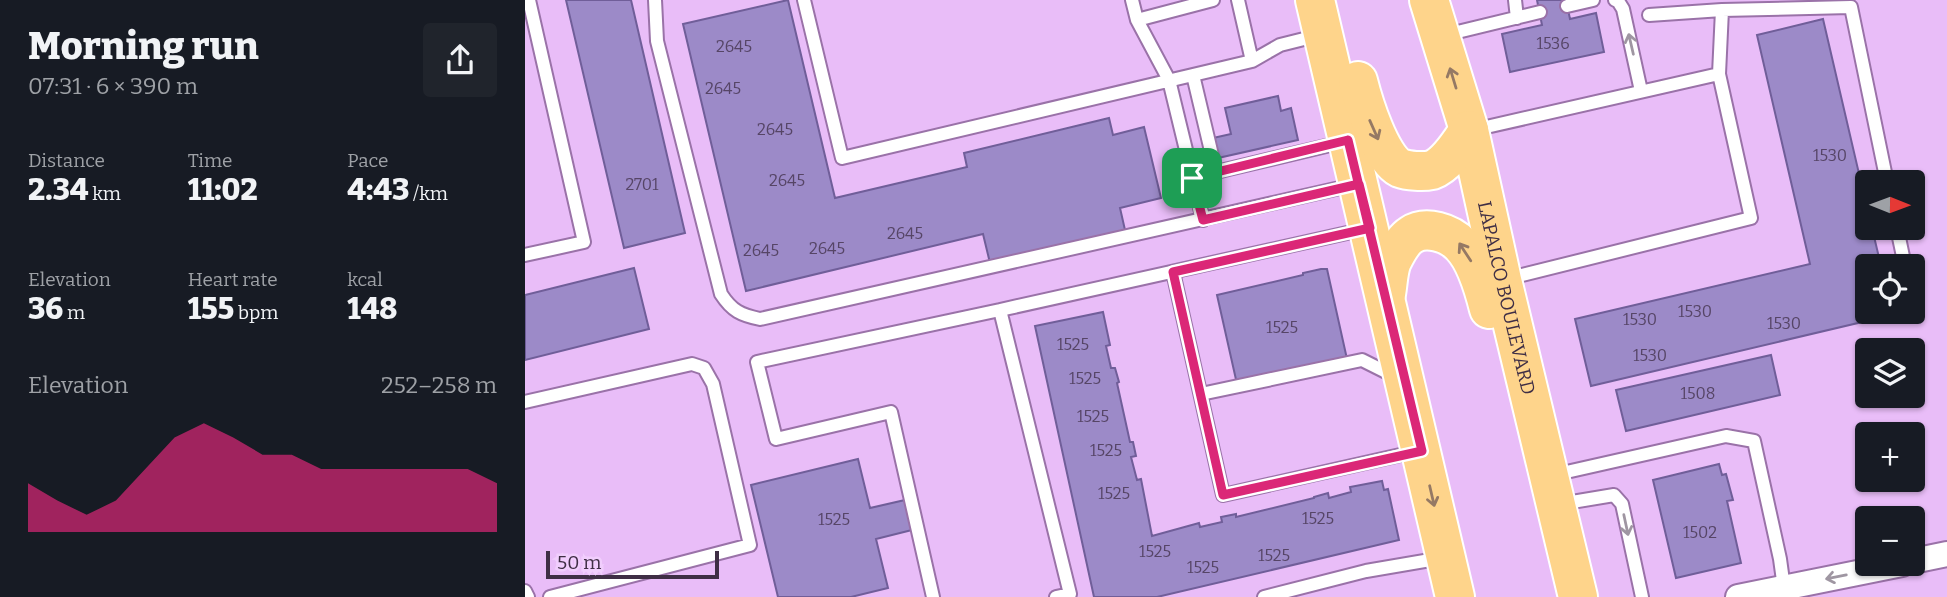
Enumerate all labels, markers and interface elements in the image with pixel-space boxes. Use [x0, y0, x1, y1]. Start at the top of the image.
text: Morning run [28, 23, 259, 69]
button: share [423, 23, 497, 97]
one-way arrow [1624, 33, 1637, 56]
house number: 1536 [1536, 34, 1570, 53]
house number: 2645 [716, 37, 752, 56]
one-way arrow [1446, 67, 1459, 89]
text: 07:31 · 6 × 390 m [28, 72, 198, 100]
house number: 2645 [705, 79, 741, 98]
one-way arrow [1368, 119, 1382, 140]
house number: 2645 [757, 120, 793, 139]
house number: 1530 [1813, 146, 1847, 165]
pin [1162, 148, 1222, 208]
text: Distance [28, 149, 105, 172]
text: Time [188, 149, 233, 172]
text: Pace [347, 149, 388, 172]
icon: arrive [1173, 159, 1211, 197]
north arrow [1855, 170, 1925, 240]
map controls [1855, 170, 1925, 576]
house number: 2645 [769, 171, 805, 190]
text: 2.34 [28, 172, 88, 208]
text: 11:02 [188, 172, 258, 208]
text: 4:43 [347, 172, 409, 208]
house number: 2701 [626, 175, 659, 194]
text: km [88, 182, 121, 205]
text: /km [409, 182, 448, 205]
street label: LAPALCO BOULEVARD [1473, 199, 1541, 397]
house number: 2645 [887, 224, 923, 243]
house number: 2645 [809, 239, 845, 258]
house number: 2645 [743, 241, 779, 260]
one-way arrow [1457, 243, 1472, 262]
button: locate [1855, 254, 1925, 324]
text: Elevation [28, 268, 111, 291]
text: Heart rate [188, 268, 278, 291]
text: kcal [347, 268, 383, 291]
text: 36 [28, 291, 63, 327]
text: 155 [188, 291, 234, 327]
text: 148 [347, 291, 397, 327]
text: m [63, 301, 85, 324]
text: bpm [234, 301, 278, 324]
house number: 1530 [1678, 302, 1712, 321]
house number: 1530 [1623, 310, 1657, 329]
house number: 1530 [1767, 314, 1801, 333]
house number: 1525 [1266, 318, 1298, 337]
house number: 1525 [1057, 335, 1089, 354]
button: layers [1855, 338, 1925, 408]
house number: 1530 [1633, 346, 1667, 365]
house number: 1525 [1069, 369, 1101, 388]
text: Elevation [28, 371, 128, 399]
text: 252–258 m [381, 371, 497, 399]
house number: 1508 [1681, 384, 1715, 403]
house number: 1525 [1077, 407, 1109, 426]
button: + [1855, 422, 1925, 492]
house number: 1525 [1090, 441, 1122, 460]
house number: 1525 [1098, 484, 1130, 503]
one-way arrow [1426, 484, 1439, 507]
button: − [1855, 506, 1925, 576]
house number: 1525 [1302, 509, 1334, 528]
house number: 1525 [818, 510, 850, 529]
one-way arrow [1620, 513, 1634, 536]
house number: 1502 [1683, 523, 1717, 542]
house number: 1525 [1139, 542, 1171, 561]
house number: 1525 [1258, 546, 1290, 565]
scale bar [546, 548, 719, 580]
text: 50 m [557, 551, 601, 574]
house number: 1525 [1187, 558, 1219, 577]
one-way arrow [1825, 571, 1848, 584]

